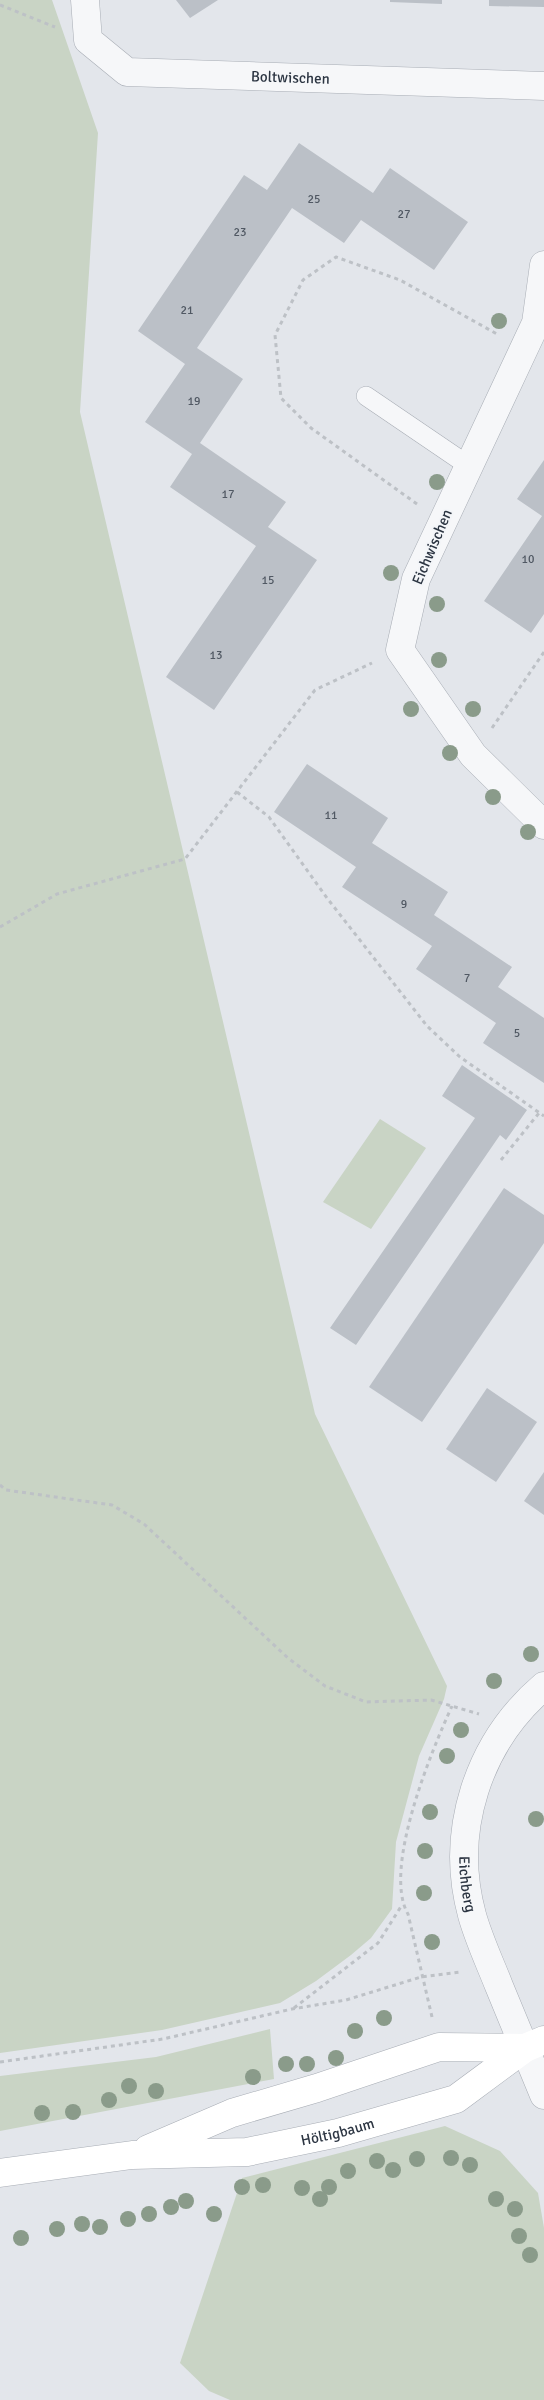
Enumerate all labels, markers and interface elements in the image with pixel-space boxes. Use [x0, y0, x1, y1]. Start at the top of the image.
street label: Boltwischen [251, 67, 330, 88]
house number: 25 [308, 192, 320, 207]
house number: 27 [398, 207, 410, 222]
house number: 23 [234, 225, 246, 240]
house number: 21 [181, 303, 193, 318]
house number: 19 [188, 394, 200, 409]
house number: 17 [222, 487, 234, 502]
street label: Eichwischen [408, 507, 456, 587]
house number: 10 [522, 552, 534, 567]
house number: 15 [262, 573, 274, 588]
house number: 13 [210, 648, 222, 663]
house number: 11 [325, 808, 337, 823]
house number: 9 [401, 897, 407, 912]
house number: 7 [464, 971, 470, 986]
house number: 5 [514, 1026, 520, 1041]
street label: Eichberg [455, 1856, 480, 1914]
street label: Höltigbaum [299, 2114, 376, 2150]

